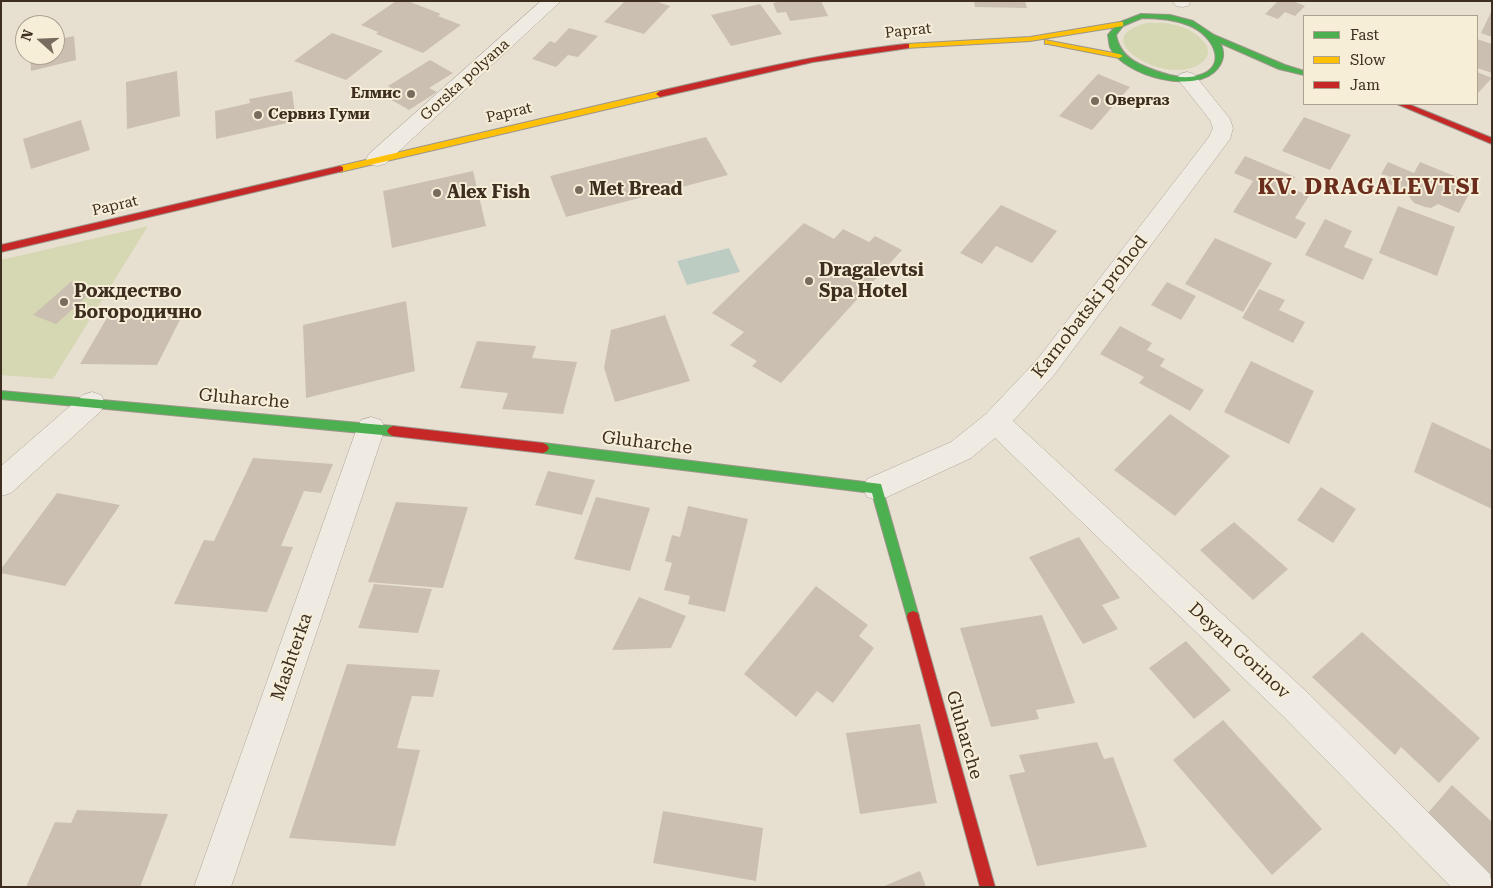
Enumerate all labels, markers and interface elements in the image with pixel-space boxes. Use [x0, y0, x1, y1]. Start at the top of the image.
north arrow [15, 15, 65, 65]
legend [1303, 15, 1478, 105]
street label: Paprat [884, 20, 932, 42]
text: Fast [1350, 26, 1379, 44]
text: N [17, 27, 36, 43]
street label: Gorska polyana [417, 35, 513, 125]
text: Slow [1350, 51, 1385, 69]
text: Jam [1350, 76, 1380, 94]
place label: Елмис [351, 85, 401, 103]
marker: Елмис [405, 88, 417, 100]
place label: Овергаз [1105, 92, 1170, 110]
marker: Овергаз [1089, 95, 1101, 107]
street label: Paprat [484, 99, 534, 127]
place label: Сервиз Гуми [268, 106, 370, 124]
marker: Сервиз Гуми [252, 109, 264, 121]
district label: KV. DRAGALEVTSI [1256, 175, 1482, 201]
place label: Met Bread [589, 179, 683, 201]
place label: Alex Fish [447, 182, 530, 204]
marker: Met Bread [573, 184, 585, 196]
marker: Alex Fish [431, 187, 443, 199]
street label: Paprat [90, 192, 140, 220]
street label: Karnobatski prohod [1028, 231, 1152, 383]
place label: Dragalevtsi Spa Hotel [819, 260, 924, 302]
marker: Dragalevtsi Spa Hotel [803, 275, 815, 287]
place label: Рождество Богородично [74, 281, 202, 324]
marker: Рождество Богородично [58, 296, 70, 308]
street label: Gluharche [198, 384, 290, 414]
street label: Gluharche [601, 427, 693, 459]
street label: Deyan Gorinov [1184, 598, 1294, 704]
street label: Mashterka [267, 610, 317, 704]
street label: Gluharche [941, 688, 987, 782]

